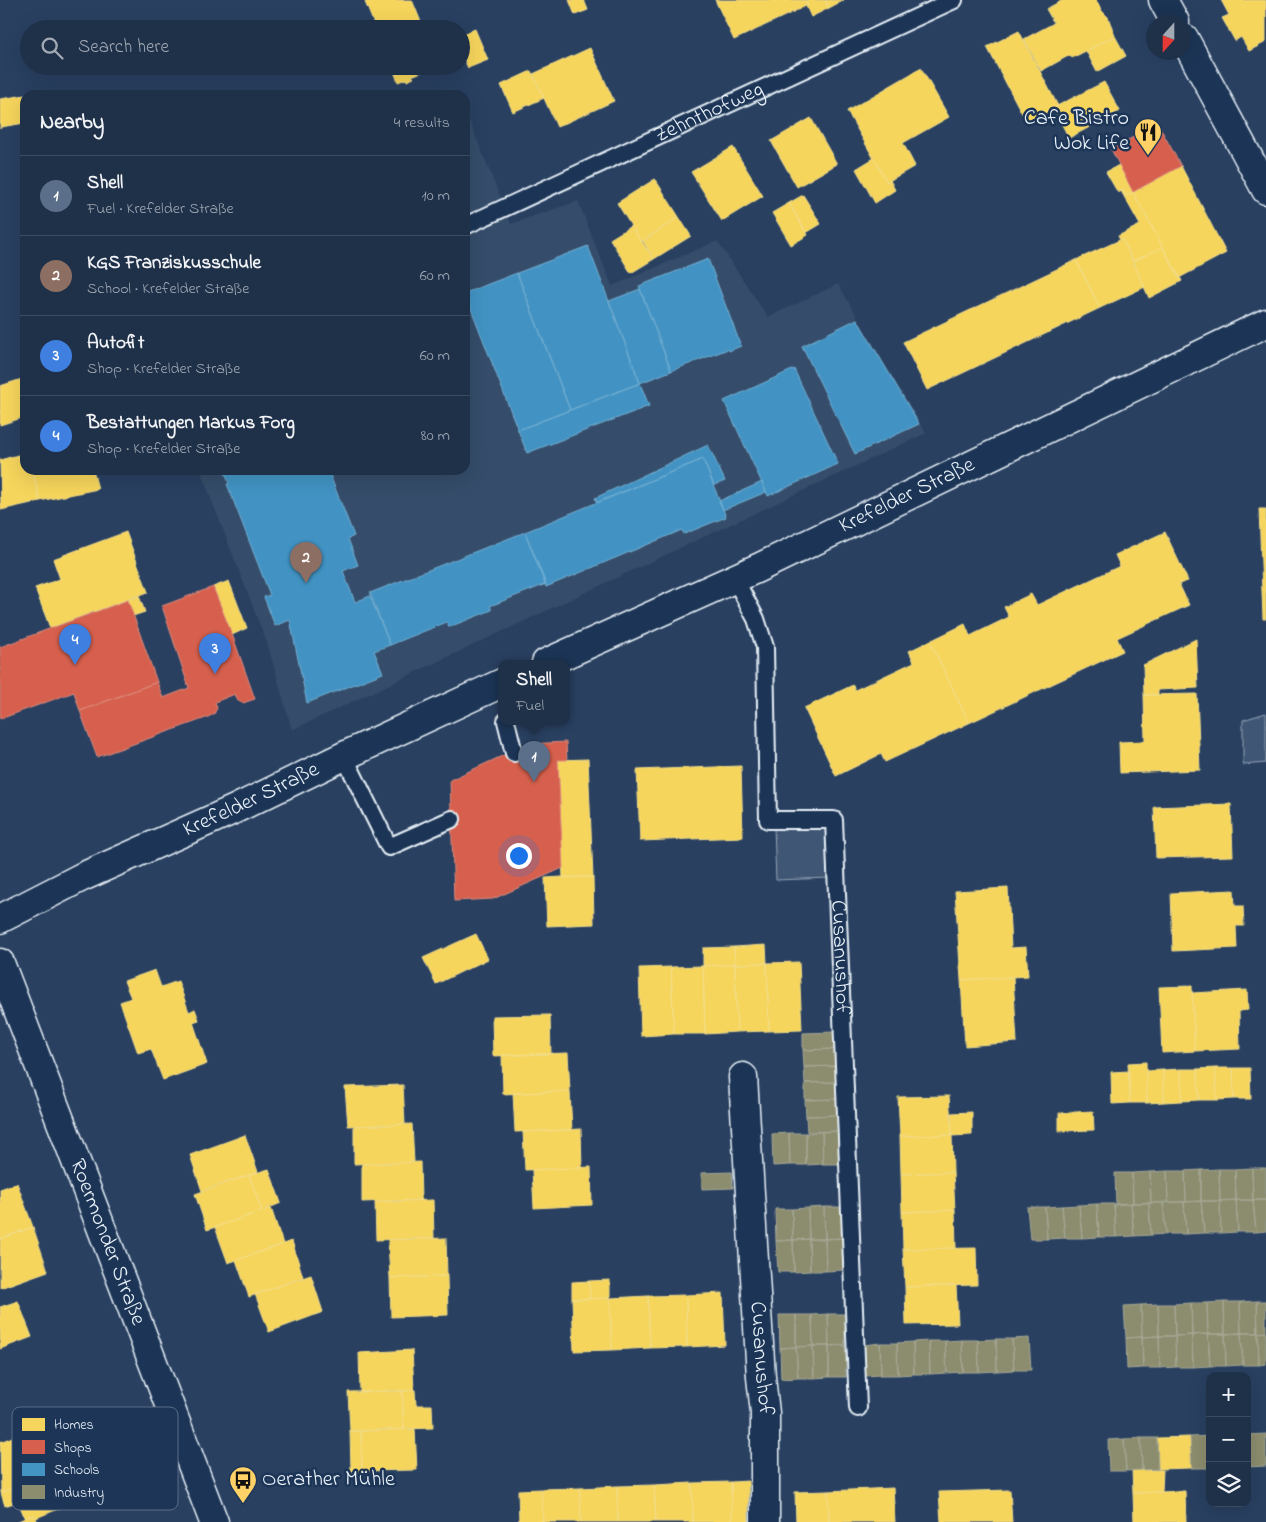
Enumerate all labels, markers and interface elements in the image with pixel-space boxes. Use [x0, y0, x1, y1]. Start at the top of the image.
north arrow [1146, 15, 1191, 60]
search box [20, 20, 470, 75]
icon: search [38, 34, 66, 62]
text: Search here [78, 34, 169, 61]
street label: Zehnthofweg [649, 74, 770, 152]
place label: Cafe Bistro Wok Life [1024, 103, 1129, 160]
text: Nearby [40, 108, 104, 138]
text: 4 results [394, 111, 450, 135]
restaurant icon: Cafe Bistro Wok Life [1133, 117, 1163, 156]
text: Shell [87, 170, 123, 197]
text: 1 [53, 184, 59, 208]
text: 10 m [422, 184, 450, 208]
text: Fuel · Krefelder Straße [87, 197, 234, 221]
text: KGS Franziskusschule [87, 250, 261, 277]
text: 2 [52, 264, 60, 288]
text: 60 m [420, 264, 450, 288]
text: School · Krefelder Straße [87, 277, 249, 301]
text: Autofit [87, 330, 144, 357]
text: 3 [53, 344, 59, 368]
text: 60 m [420, 344, 450, 368]
text: Shop · Krefelder Straße [87, 357, 240, 381]
text: Bestattungen Markus Forg [87, 410, 295, 437]
text: 4 [53, 424, 59, 448]
text: 80 m [421, 424, 450, 448]
text: Shop · Krefelder Straße [87, 437, 240, 461]
street label: Krefelder Straße [834, 450, 981, 542]
pin: 2 [290, 542, 322, 583]
pin: 4 [59, 624, 91, 665]
pin: 3 [199, 633, 231, 674]
popup [498, 660, 570, 725]
text: Shell [516, 667, 552, 694]
text: Fuel [516, 694, 544, 718]
pin: 1 [518, 741, 550, 782]
street label: Krefelder Straße [178, 754, 325, 846]
your location [506, 843, 532, 869]
street label: Cusanushof [821, 899, 858, 1016]
street label: Roermonder Straße [61, 1154, 153, 1330]
street label: Cusanushof [740, 1300, 781, 1418]
map controls [1206, 1372, 1251, 1507]
button: + [1206, 1372, 1251, 1417]
legend [12, 1407, 178, 1510]
text: Homes [54, 1415, 94, 1436]
button: − [1206, 1417, 1251, 1462]
text: Shops [54, 1438, 92, 1459]
text: Schools [54, 1460, 99, 1481]
button: layers [1206, 1462, 1251, 1507]
place label: Oerather Mühle [262, 1464, 395, 1496]
bus stop icon: Oerather Mühle [228, 1465, 258, 1504]
text: Industry [54, 1483, 104, 1505]

